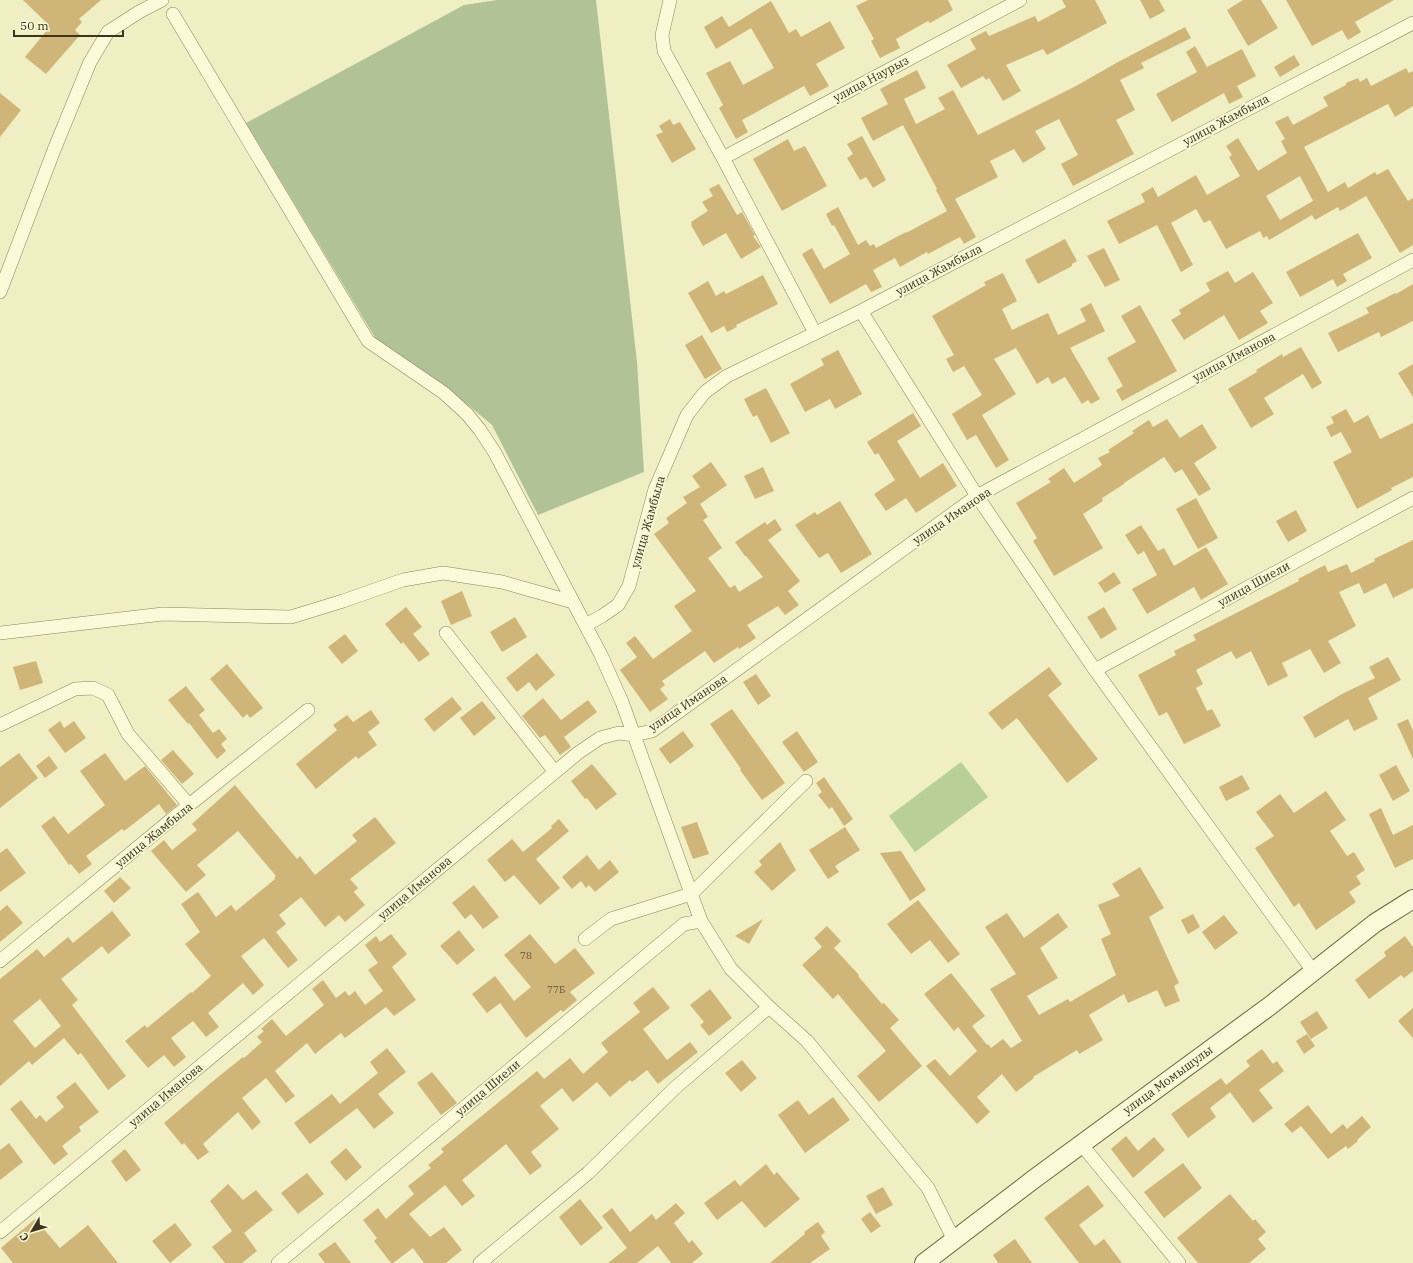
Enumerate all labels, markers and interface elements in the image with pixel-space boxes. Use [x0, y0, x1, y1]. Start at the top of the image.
scale bar [14, 12, 123, 38]
text: 50 m [20, 18, 49, 33]
street label: улица Наурыз [830, 52, 911, 105]
street label: улица Жамбыла [1180, 90, 1272, 149]
street label: улица Жамбыла [893, 240, 985, 299]
street label: улица Иманова [1190, 328, 1278, 385]
street label: улица Жамбыла [627, 473, 668, 570]
street label: улица Иманова [910, 484, 994, 547]
street label: улица Шиели [1215, 558, 1292, 610]
street label: улица Иманова [646, 671, 730, 734]
street label: улица Жамбыла [112, 798, 196, 871]
street label: улица Иманова [375, 852, 455, 923]
house number: 78 [520, 949, 532, 962]
house number: 77Б [547, 983, 565, 996]
street label: улица Момышулы [1120, 1042, 1216, 1117]
street label: улица Шиели [452, 1056, 523, 1119]
street label: улица Иманова [126, 1059, 206, 1130]
north arrow [12, 1211, 52, 1251]
text: С [16, 1230, 32, 1244]

